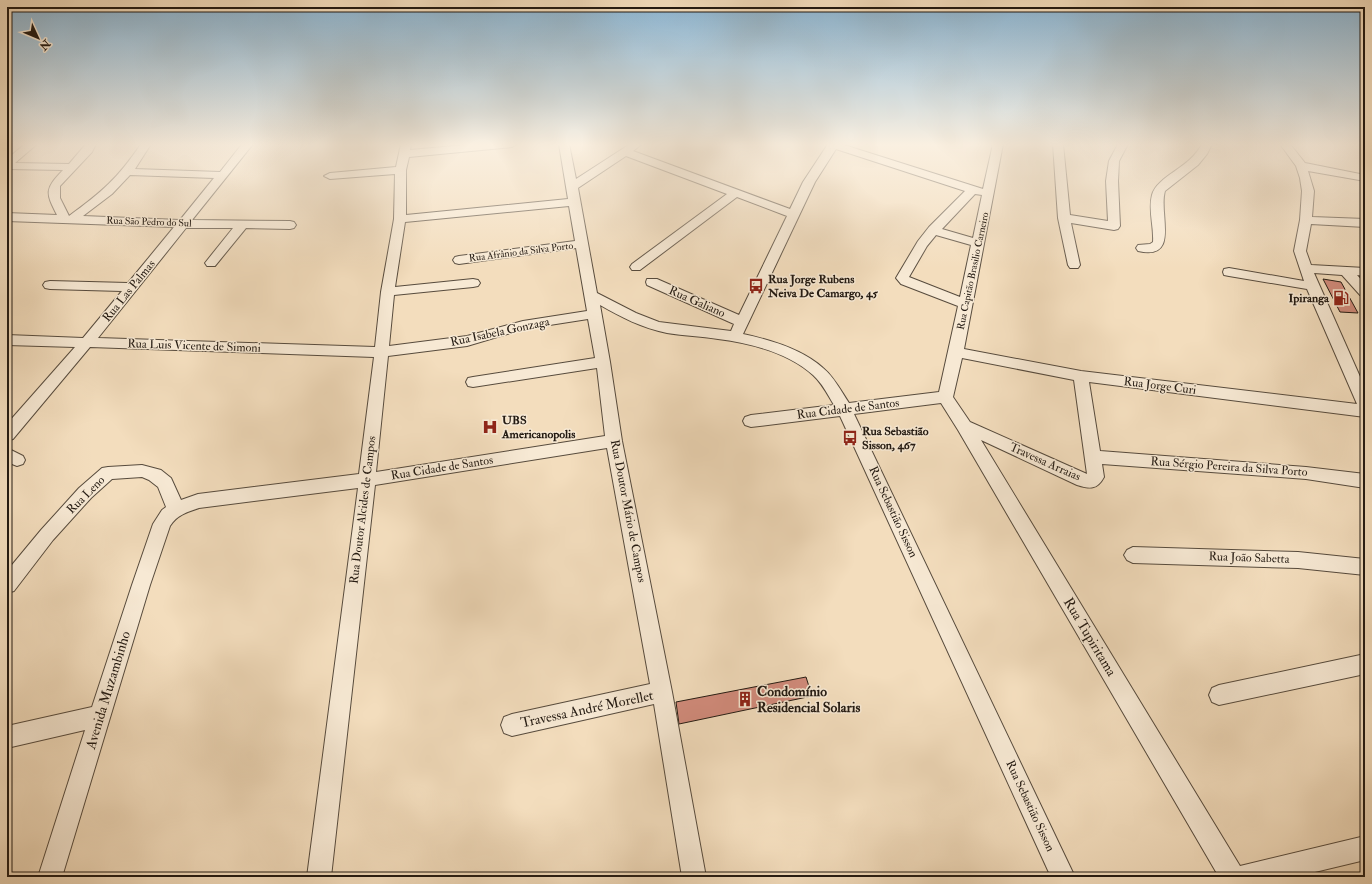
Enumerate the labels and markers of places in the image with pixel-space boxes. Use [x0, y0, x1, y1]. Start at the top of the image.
place label: Rua Jorge Rubens Neiva De Camargo, 45 [767, 272, 878, 301]
bus stop icon: Rua Jorge Rubens Neiva De Camargo, 45 [747, 277, 765, 295]
fuel station icon: Ipiranga [1332, 289, 1350, 307]
place label: Ipiranga [1289, 291, 1330, 306]
place label: UBS Americanopolis [501, 413, 575, 442]
hospital icon: UBS Americanopolis [481, 418, 499, 436]
place label: Rua Sebastião Sisson, 467 [862, 424, 929, 453]
bus stop icon: Rua Sebastião Sisson, 467 [841, 429, 859, 447]
place label: Condomínio Residencial Solaris [757, 683, 861, 716]
building icon: Condomínio Residencial Solaris [736, 690, 754, 708]

